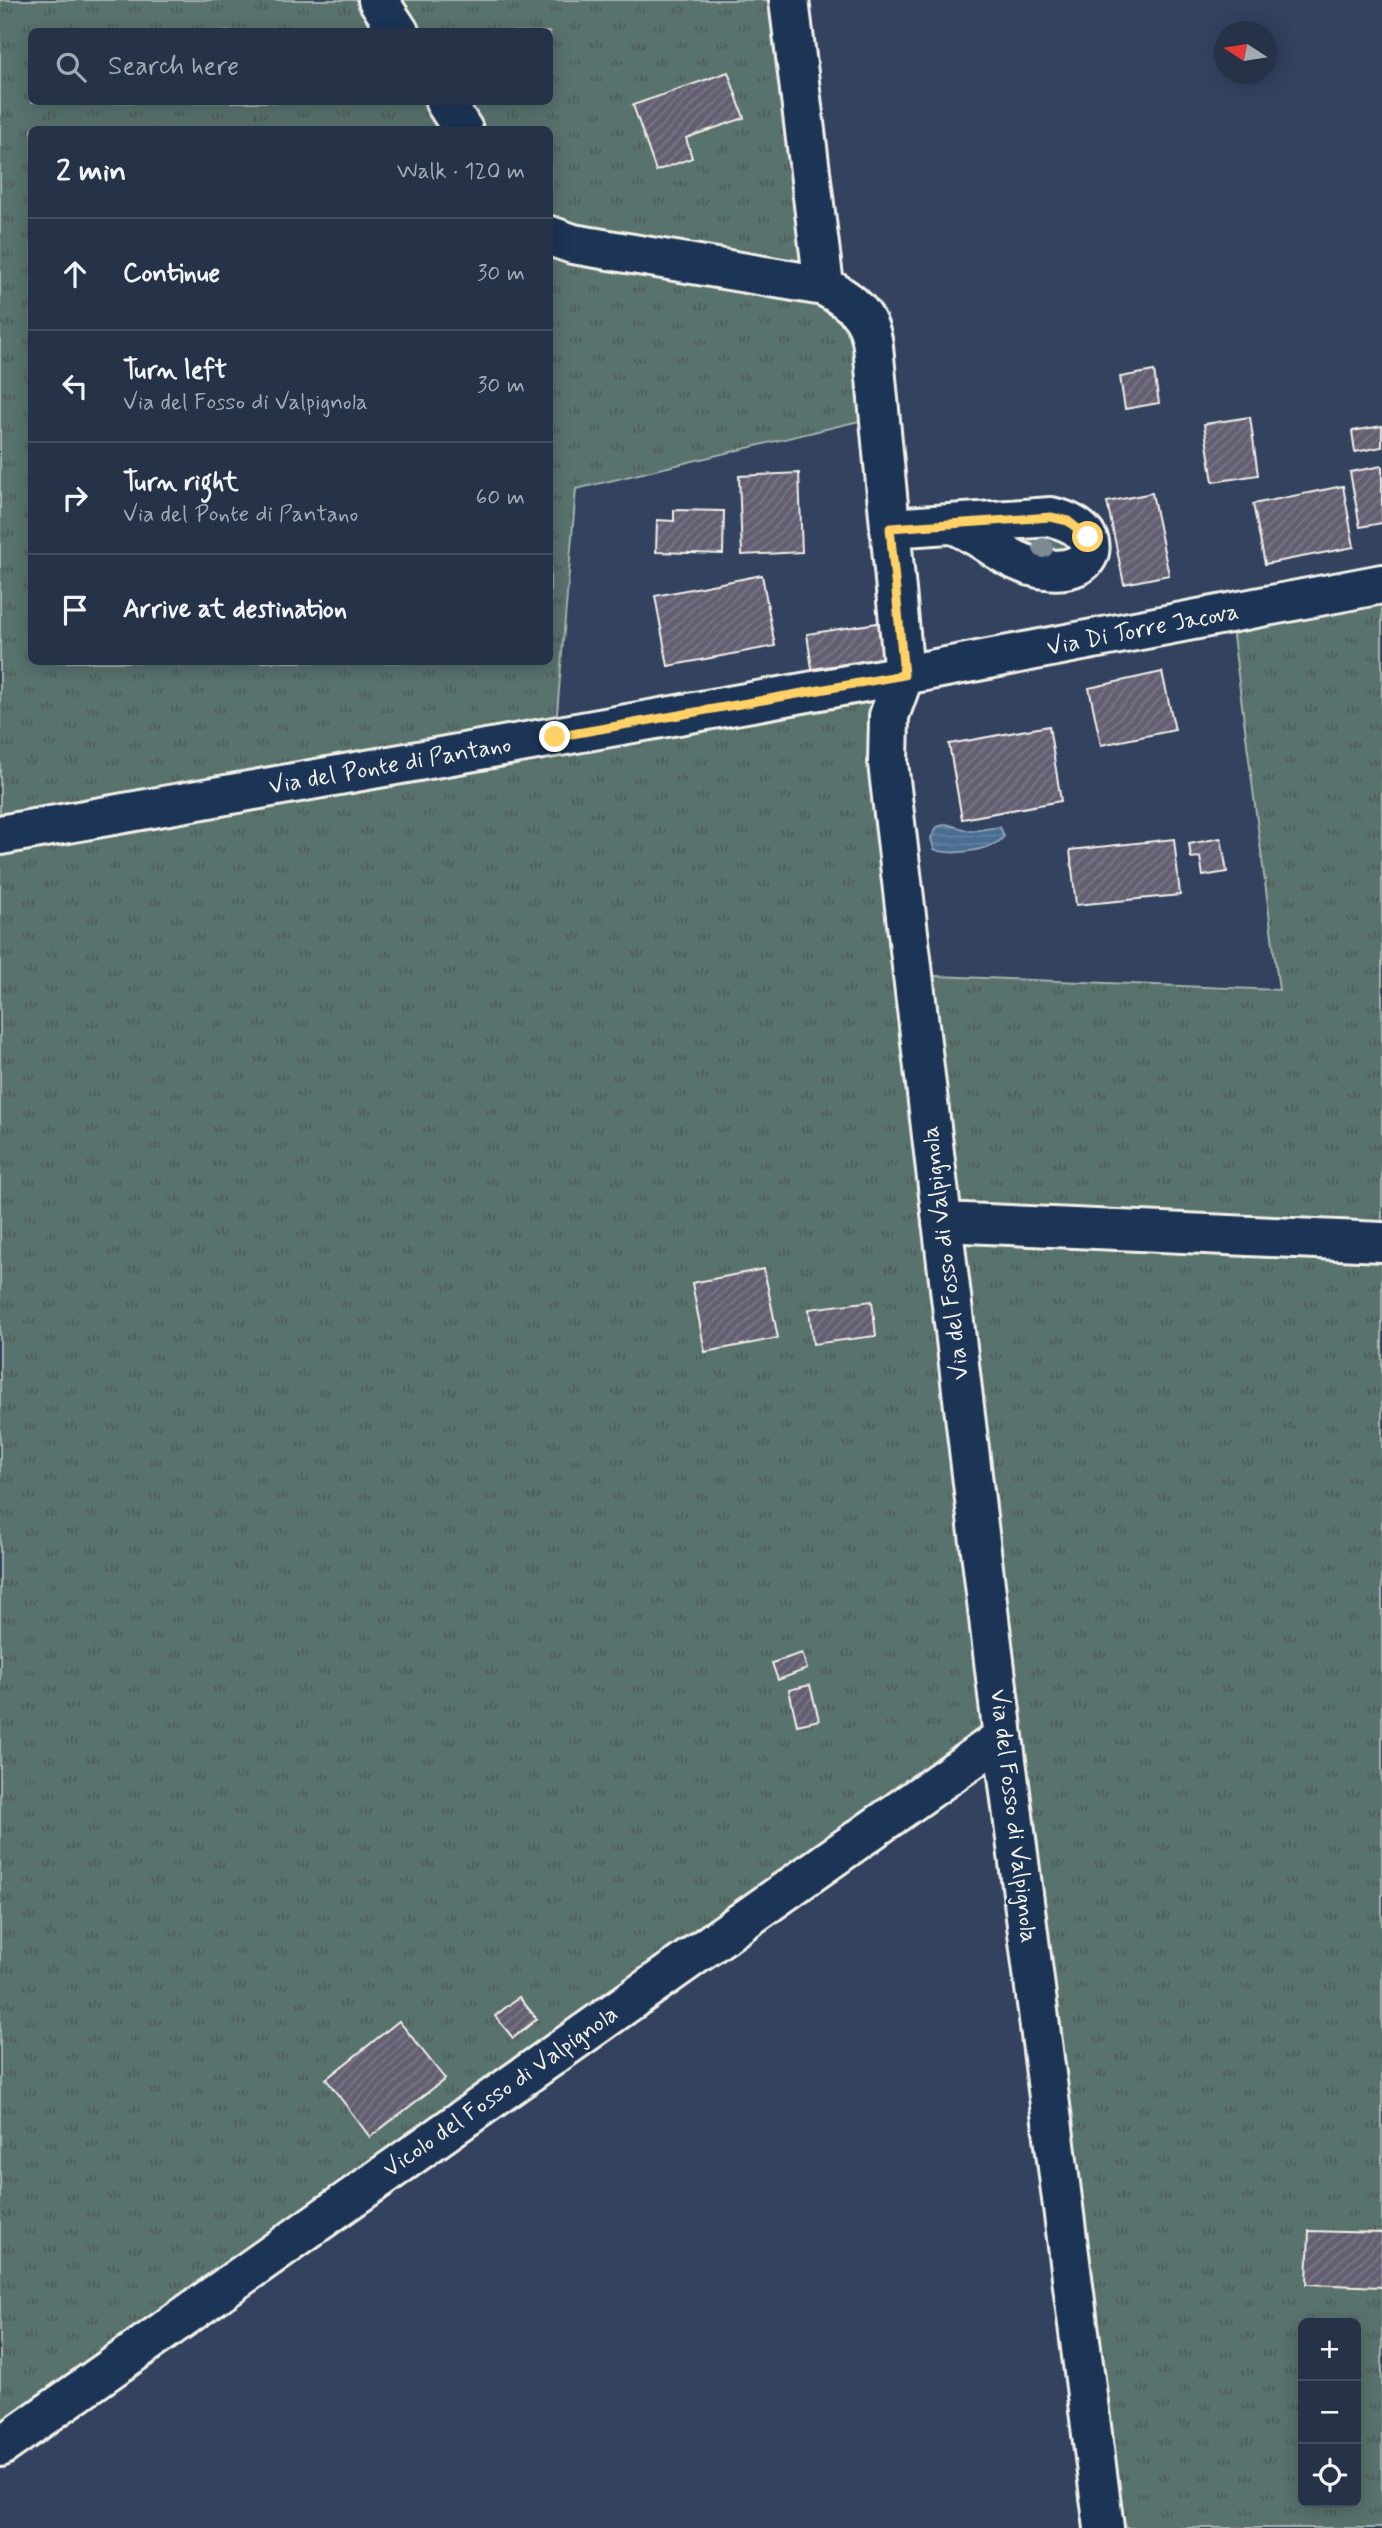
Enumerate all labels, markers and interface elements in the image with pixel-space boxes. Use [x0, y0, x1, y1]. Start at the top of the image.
north arrow [1214, 21, 1277, 84]
search box [28, 28, 553, 105]
icon: search [52, 48, 90, 86]
text: Search here [108, 50, 239, 84]
text: 2 min [56, 152, 126, 191]
text: Walk · 120 m [397, 157, 525, 187]
icon: ahead [56, 255, 94, 293]
text: Continue [123, 257, 220, 291]
text: 30 m [477, 259, 525, 289]
text: Turn left [123, 354, 227, 388]
icon: left [56, 367, 94, 405]
text: 30 m [477, 371, 525, 401]
text: Via del Fosso di Valpignola [123, 388, 368, 418]
text: Turn right [123, 466, 239, 500]
icon: right [56, 479, 94, 517]
text: 60 m [476, 483, 525, 513]
text: Via del Ponte di Pantano [123, 500, 358, 530]
route start [1072, 521, 1103, 552]
icon: arrive [56, 591, 94, 629]
text: Arrive at destination [123, 593, 347, 627]
street label: Via Di Torre Jacova [1044, 596, 1242, 664]
route end [539, 721, 570, 752]
street label: Via del Ponte di Pantano [266, 729, 514, 803]
street label: Via del Fosso di Valpignola [915, 1124, 977, 1382]
street label: Via del Fosso di Valpignola [982, 1687, 1044, 1945]
street label: Vicolo del Fosso di Valpignola [377, 1999, 625, 2185]
map controls [1298, 2318, 1361, 2507]
button: + [1298, 2318, 1361, 2381]
button: − [1298, 2381, 1361, 2444]
button: locate [1298, 2444, 1361, 2507]

